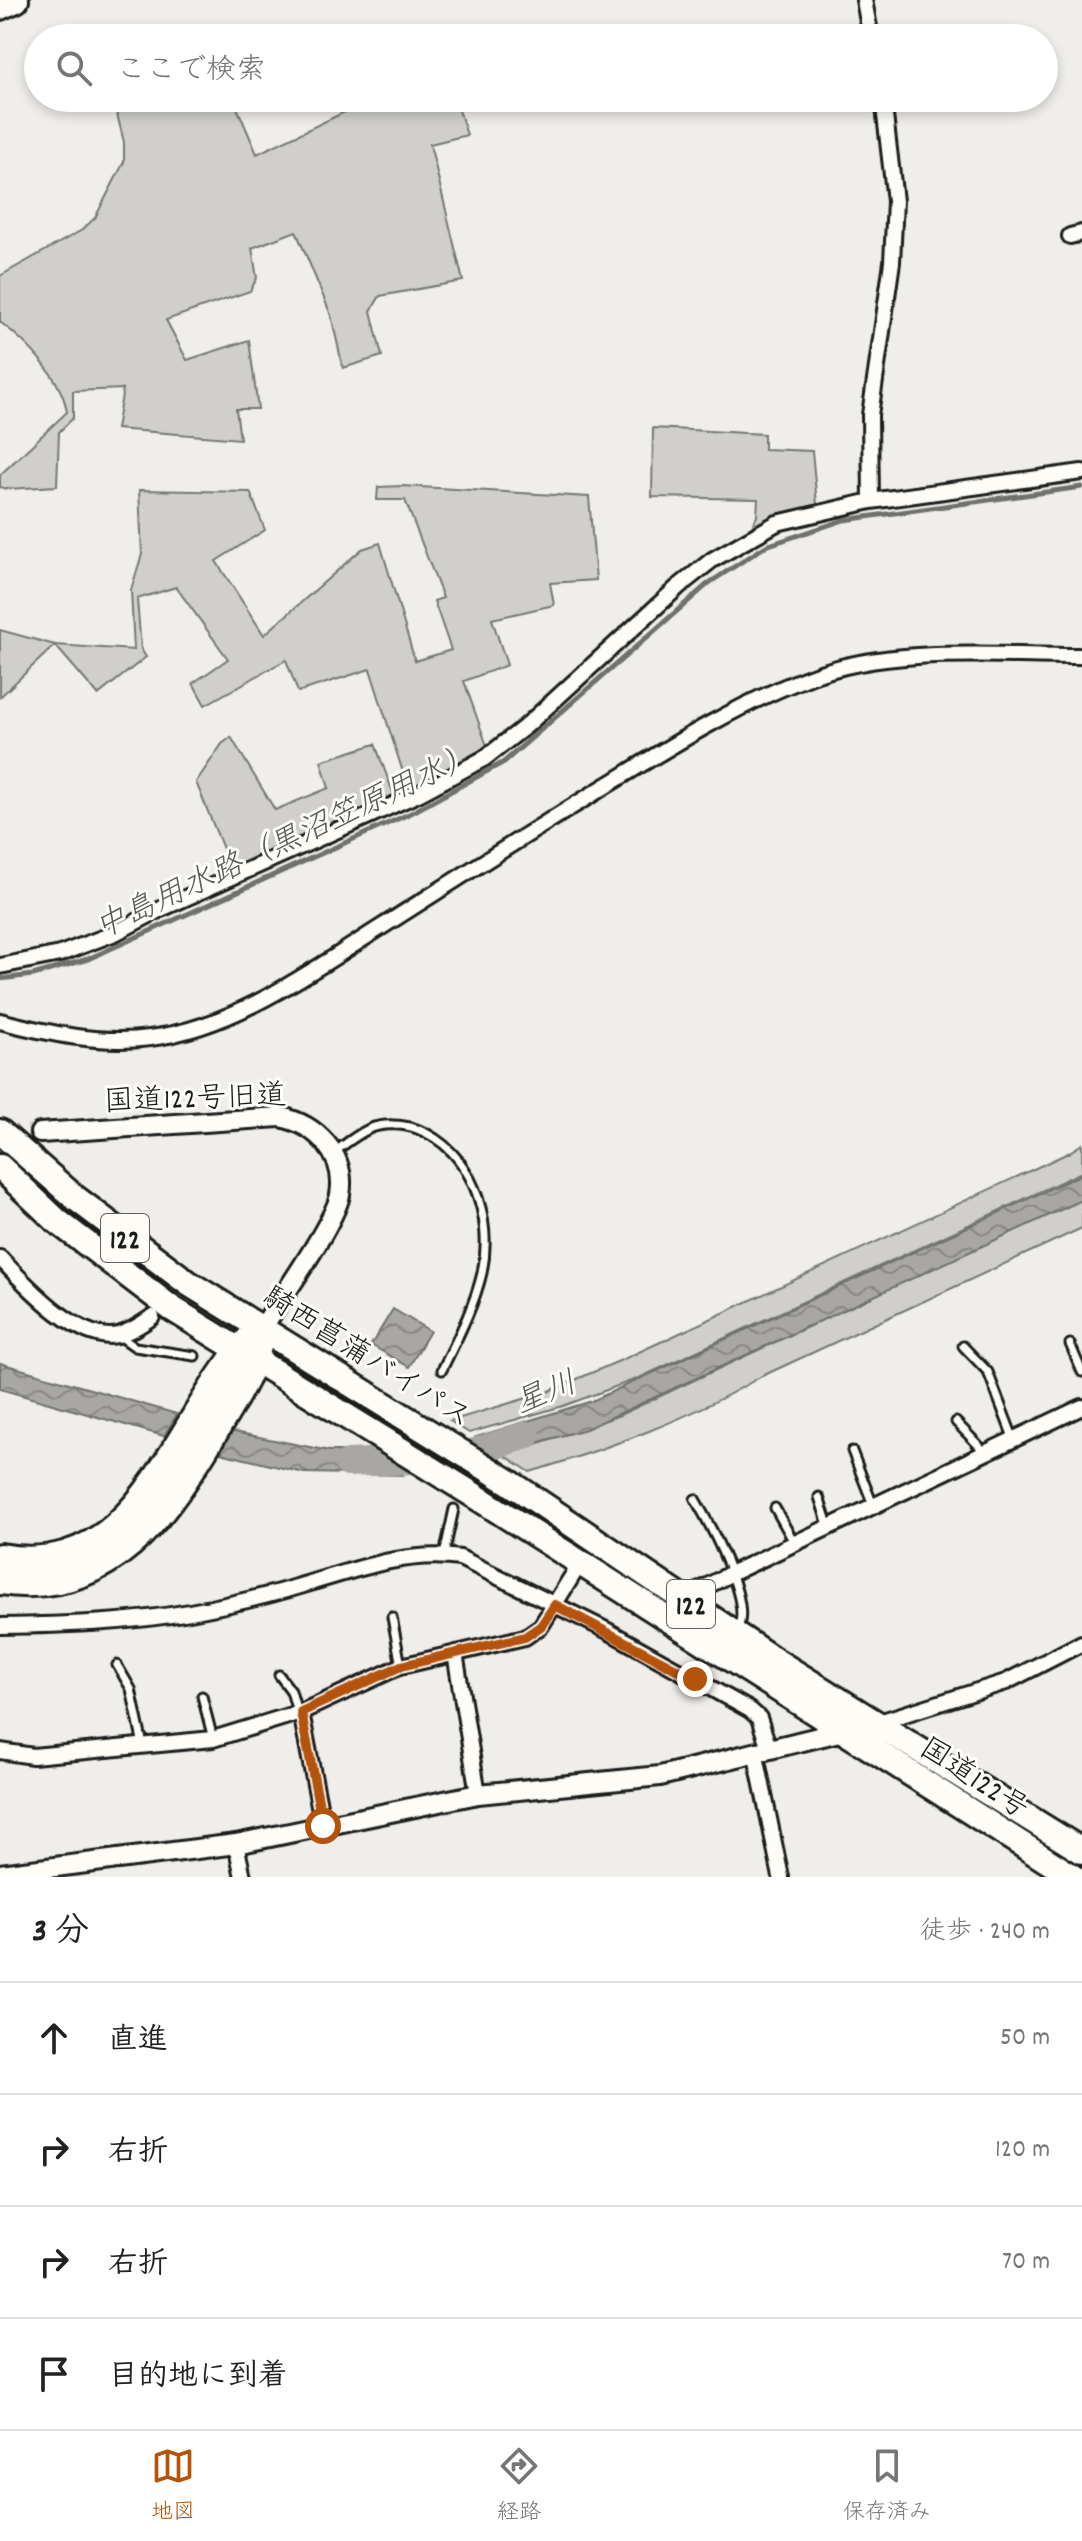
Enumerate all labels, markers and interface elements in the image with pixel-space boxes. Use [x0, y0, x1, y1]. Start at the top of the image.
search box [24, 24, 1058, 112]
icon: search [52, 46, 96, 90]
text: ここで検索 [116, 51, 266, 94]
water label: 中島用水路（黒沼笠原用水） [88, 736, 484, 953]
street label: 国道122号旧道 [103, 1077, 287, 1126]
road number: 122 [101, 1214, 149, 1262]
street label: 騎西菖蒲バイパス [253, 1278, 479, 1441]
water label: 星川 [509, 1362, 585, 1429]
road number: 122 [667, 1580, 715, 1628]
route end [677, 1661, 713, 1697]
street label: 国道122号 [909, 1729, 1036, 1832]
route start [305, 1808, 341, 1844]
text: 3 分 [32, 1909, 89, 1958]
text: 徒歩 · 240 m [920, 1914, 1050, 1951]
icon: ahead [32, 2016, 76, 2060]
text: 50 m [1000, 2020, 1050, 2057]
text: 直進 [108, 2021, 168, 2064]
icon: right [32, 2128, 76, 2172]
text: 120 m [995, 2132, 1050, 2169]
text: 右折 [108, 2133, 168, 2176]
icon: right [32, 2240, 76, 2284]
text: 70 m [1002, 2244, 1050, 2281]
text: 右折 [108, 2245, 168, 2288]
icon: arrive [32, 2352, 76, 2396]
text: 目的地に到着 [108, 2357, 288, 2400]
tab: 地図 [151, 2444, 195, 2529]
tab: 経路 [497, 2444, 541, 2529]
tab: 保存済み [843, 2444, 931, 2529]

